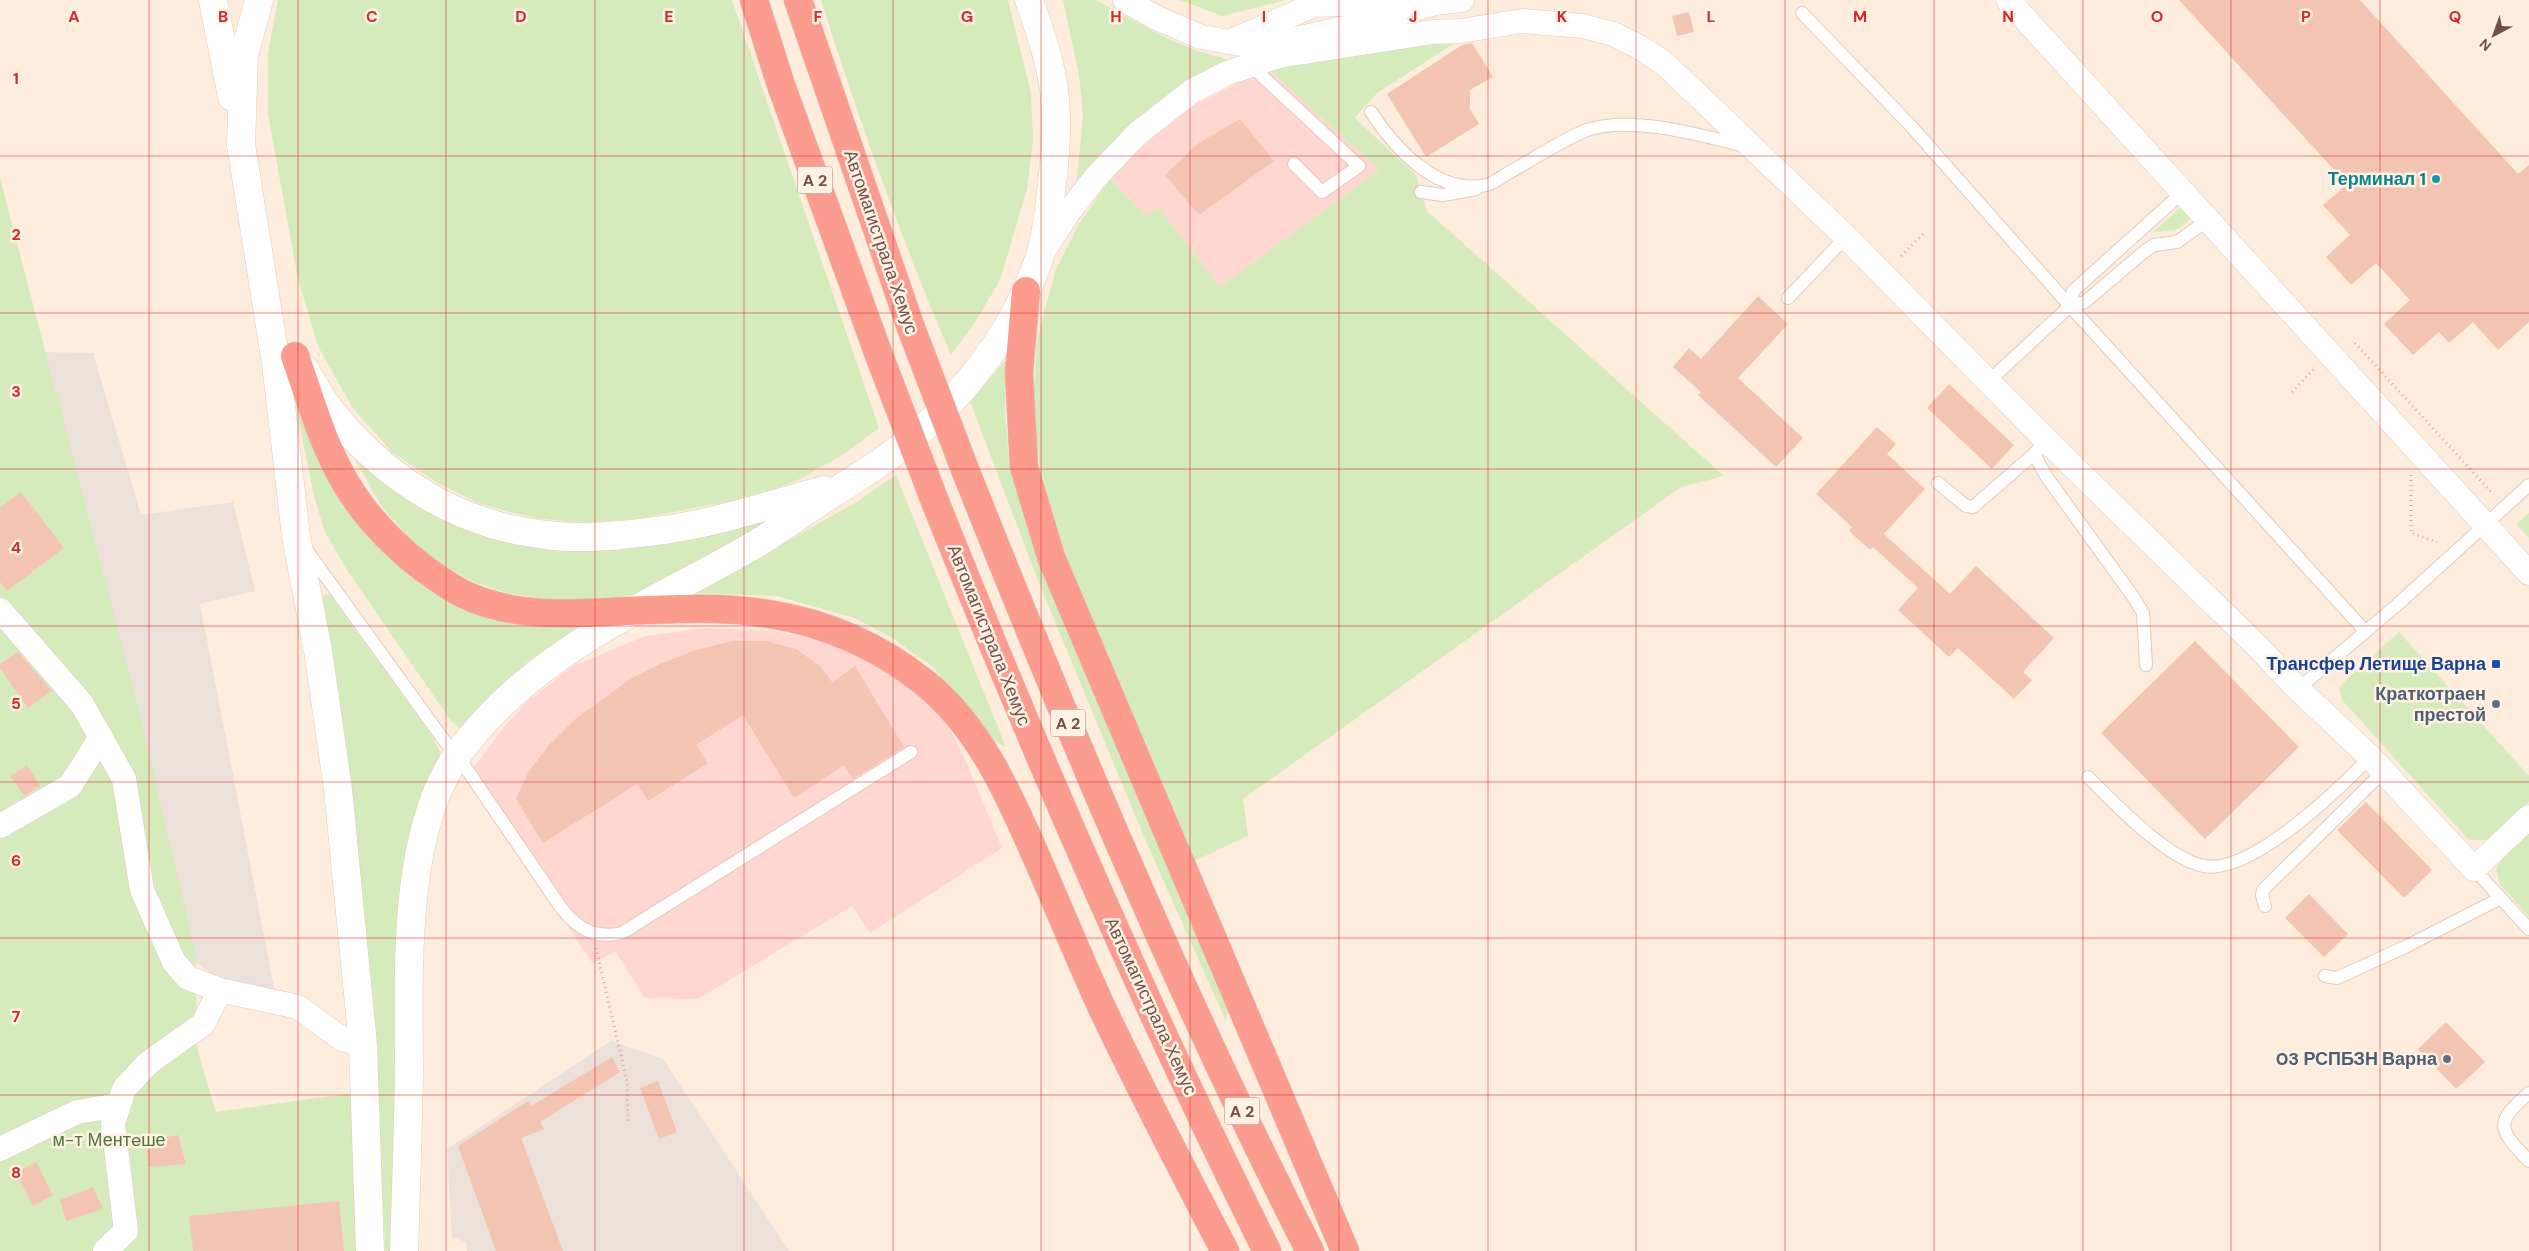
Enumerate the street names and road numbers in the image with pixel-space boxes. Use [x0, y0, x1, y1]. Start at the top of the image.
street label: Автомагистрала Хемус [838, 147, 924, 337]
road number: A 2 [798, 166, 832, 194]
street label: Автомагистрала Хемус [942, 541, 1036, 729]
road number: A 2 [1050, 710, 1086, 736]
street label: Автомагистрала Хемус [1099, 913, 1203, 1099]
road number: A 2 [1224, 1098, 1260, 1124]

